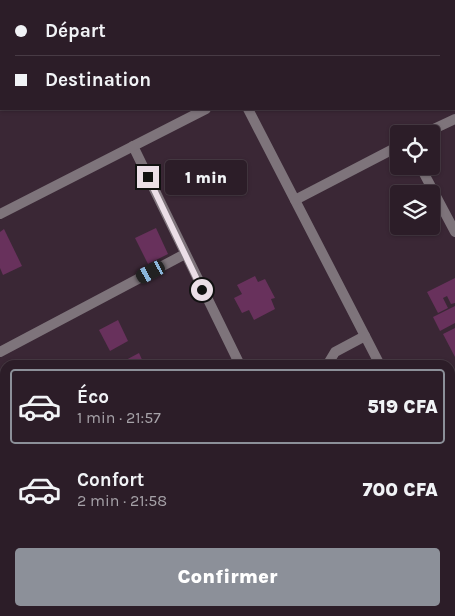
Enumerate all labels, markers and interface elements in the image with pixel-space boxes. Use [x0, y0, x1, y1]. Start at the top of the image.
text: Départ [45, 20, 106, 42]
text: Destination [45, 69, 151, 91]
map controls [390, 125, 440, 235]
button: locate [390, 125, 440, 175]
callout: 1 min [166, 160, 248, 194]
route end [137, 166, 159, 188]
text: 1 min [185, 168, 227, 187]
button: layers [390, 185, 440, 235]
car [134, 258, 167, 286]
route start [191, 279, 213, 301]
icon: car [17, 384, 62, 429]
text: Éco [77, 386, 109, 408]
text: 519 CFA [367, 396, 438, 418]
text: 1 min · 21:57 [77, 408, 161, 427]
icon: car [17, 467, 62, 512]
text: Confort [77, 469, 144, 491]
text: 700 CFA [362, 479, 438, 501]
text: 2 min · 21:58 [77, 491, 167, 510]
button: Confirmer [15, 548, 440, 606]

